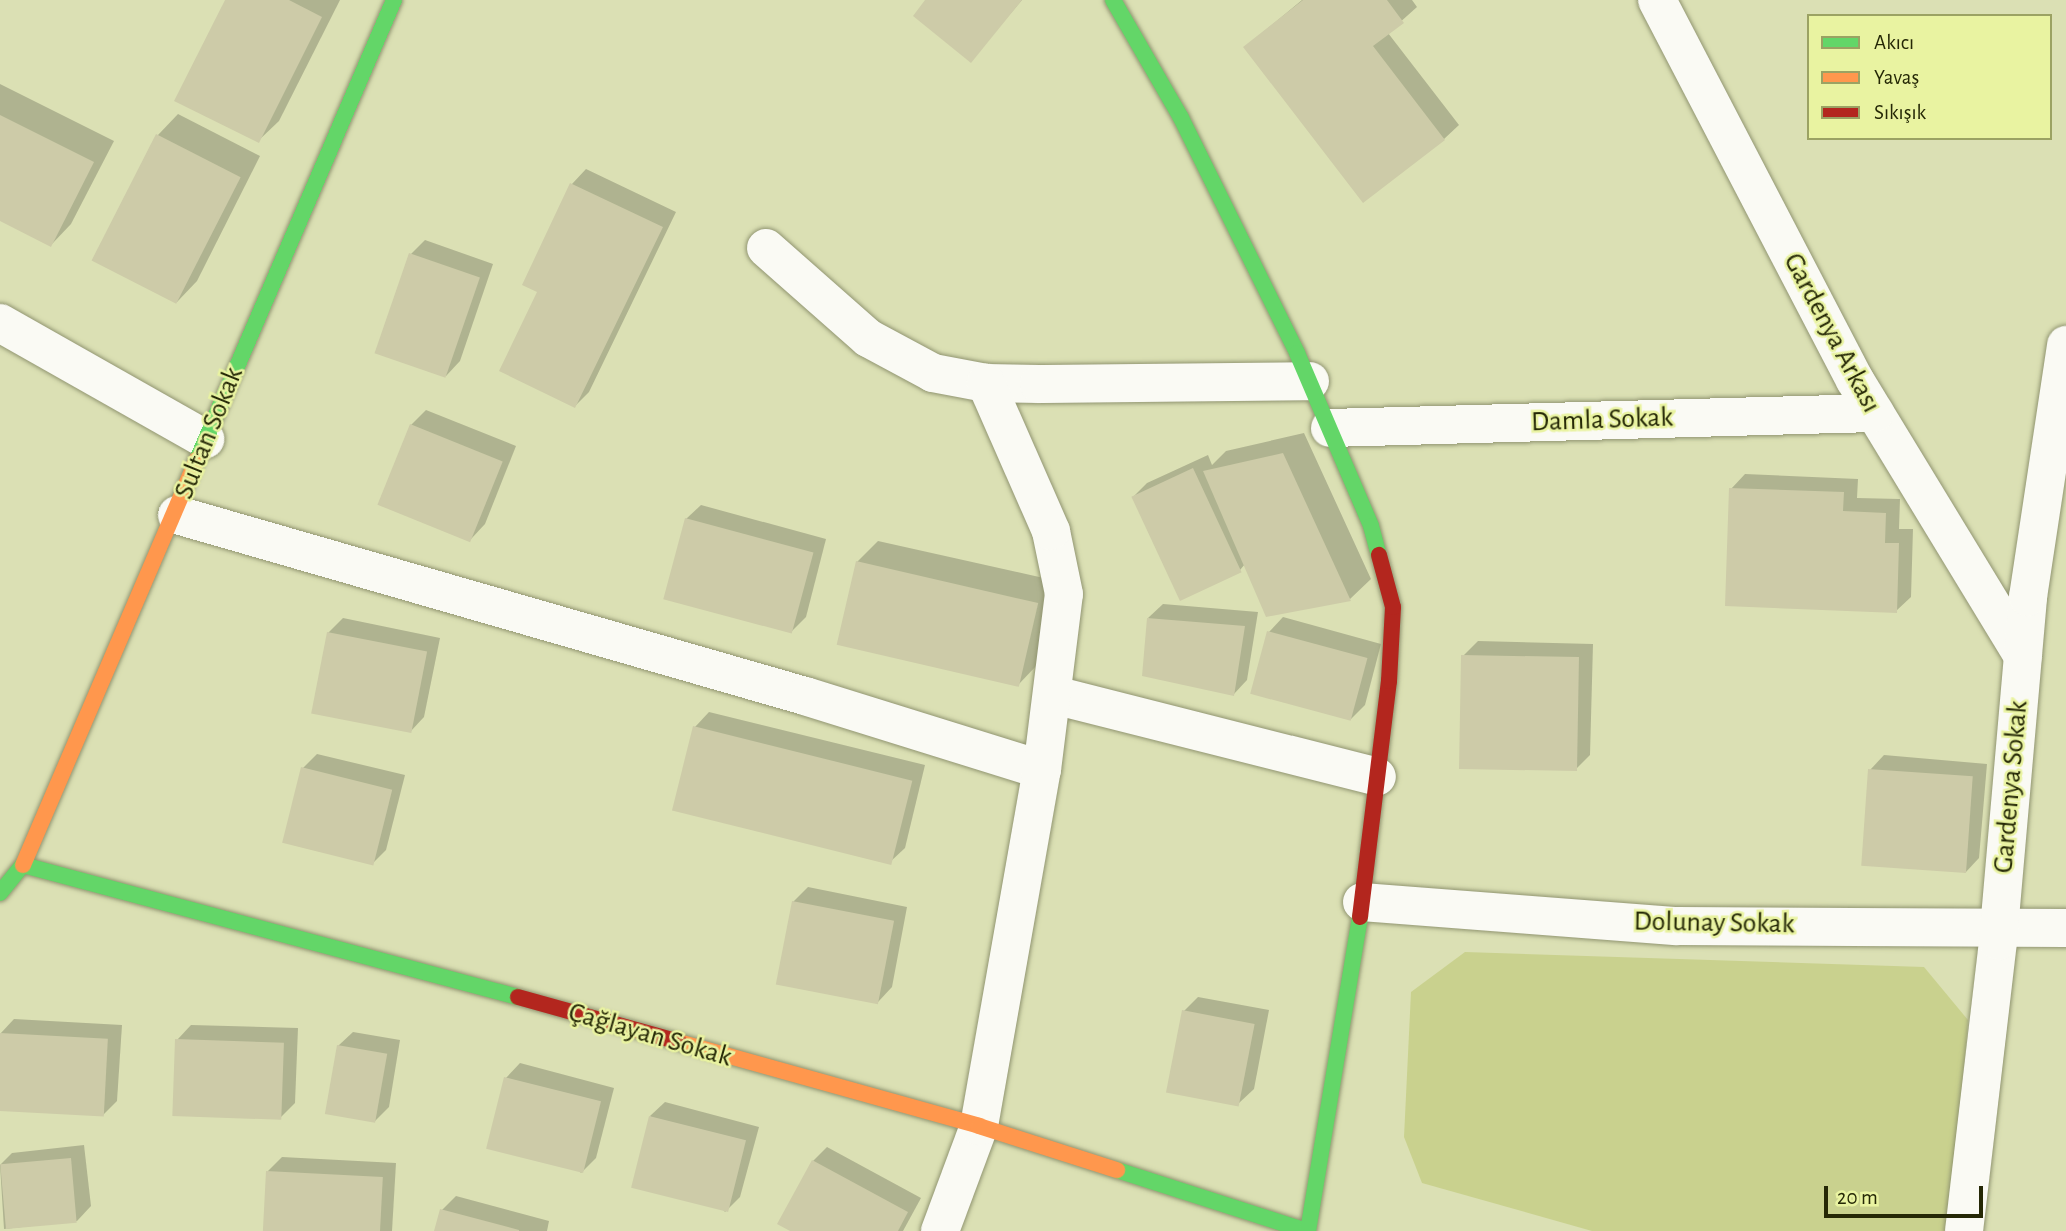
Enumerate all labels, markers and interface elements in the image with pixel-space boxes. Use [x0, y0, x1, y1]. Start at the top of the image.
legend [1807, 14, 2052, 140]
text: Akıcı [1874, 32, 1914, 53]
text: Yavaş [1874, 67, 1919, 88]
text: Sıkışık [1874, 102, 1926, 123]
street label: Gardenya Arkası [1776, 247, 1888, 419]
street label: Sultan Sokak [167, 362, 251, 504]
street label: Damla Sokak [1530, 401, 1674, 439]
street label: Gardenya Sokak [1987, 699, 2035, 875]
street label: Dolunay Sokak [1633, 905, 1795, 941]
street label: Çağlayan Sokak [565, 996, 735, 1074]
scale bar [1828, 1172, 1987, 1216]
text: 20 m [1837, 1187, 1878, 1208]

